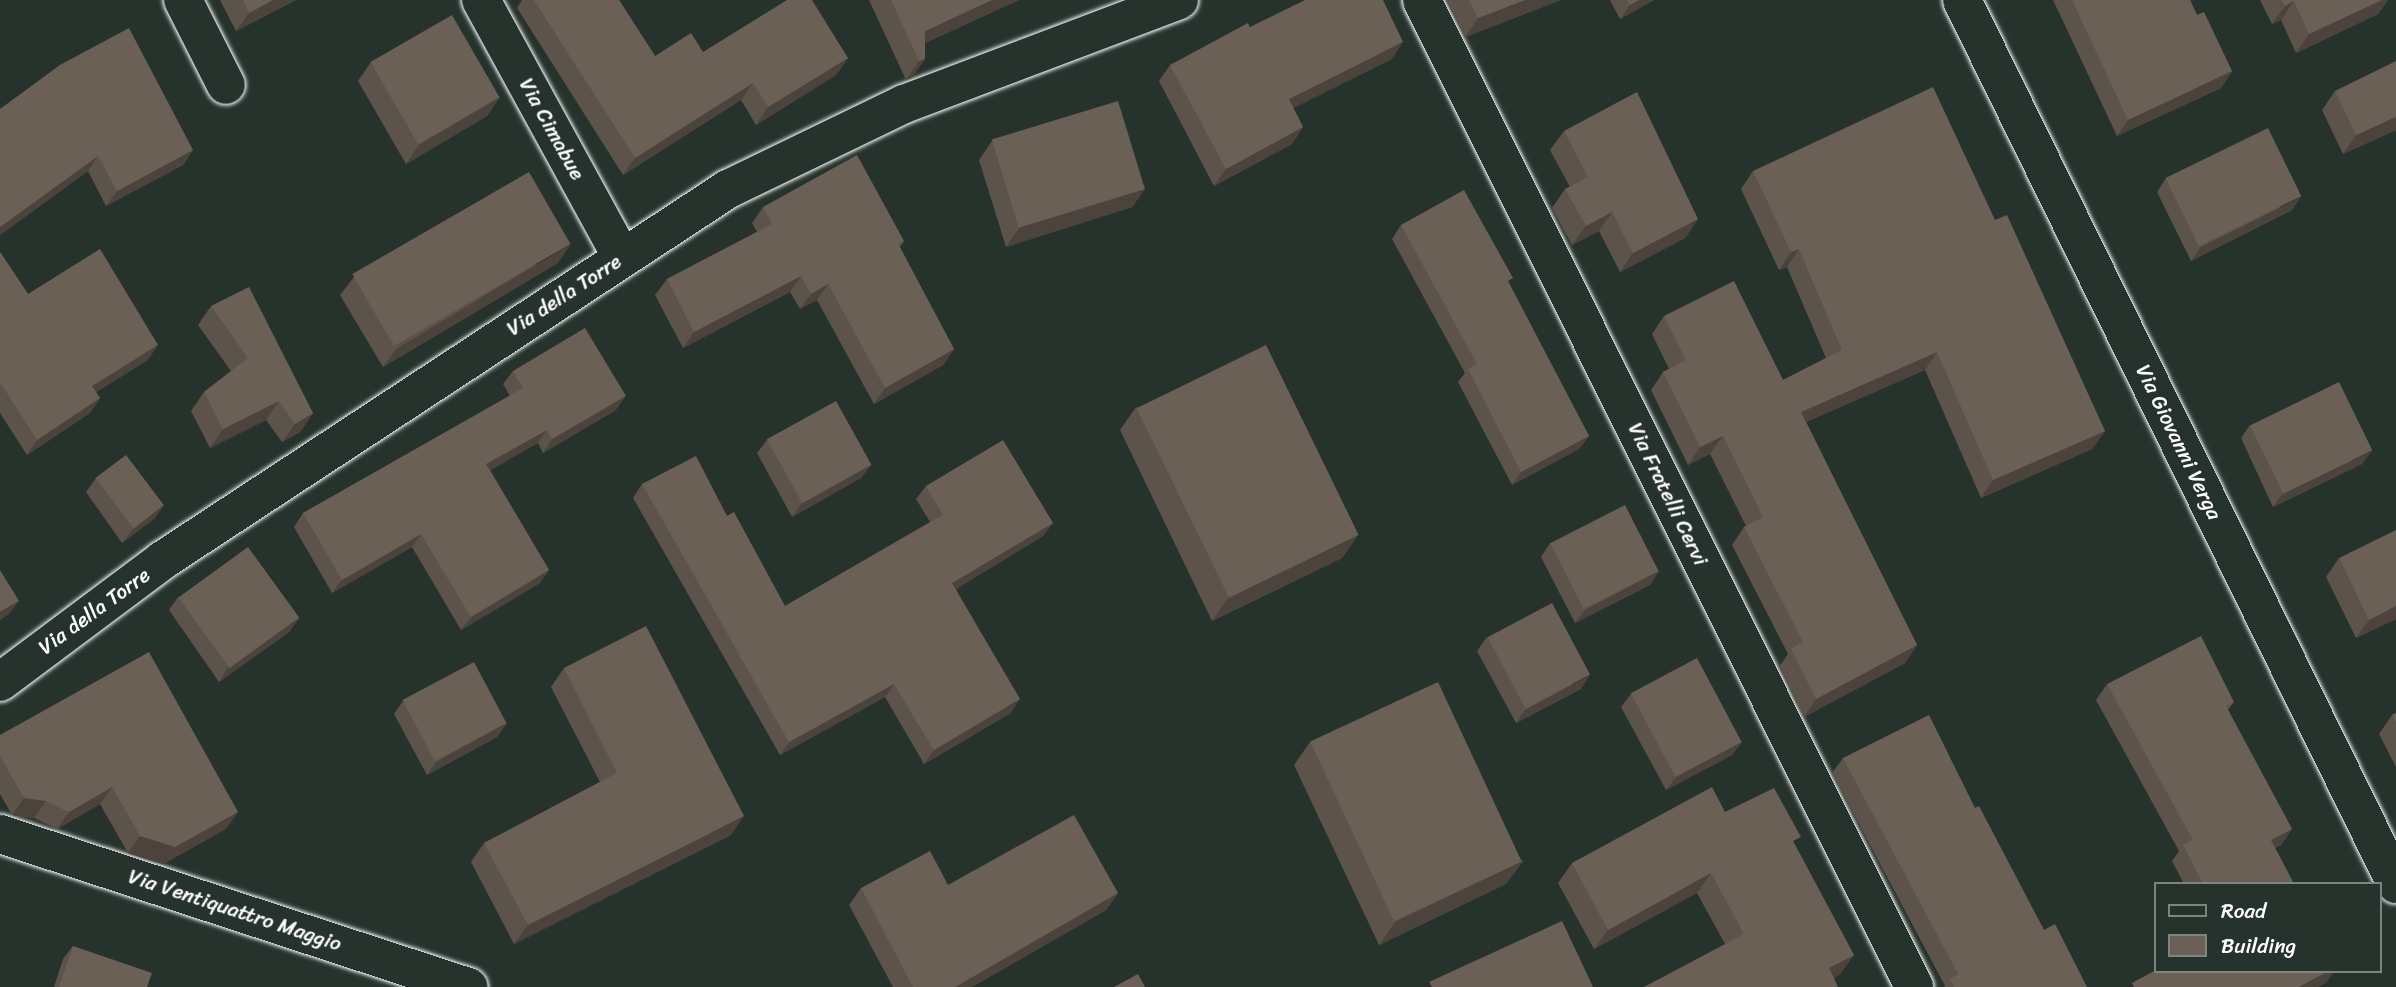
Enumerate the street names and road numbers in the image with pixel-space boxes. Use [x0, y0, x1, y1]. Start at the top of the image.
street label: Via Cimabue [514, 73, 590, 185]
street label: Via della Torre [502, 248, 626, 342]
street label: Via Giovanni Verga [2131, 360, 2227, 524]
street label: Via Fratelli Cervi [1622, 418, 1714, 570]
street label: Via della Torre [33, 562, 155, 660]
street label: Via Ventiquattro Maggio [126, 864, 344, 956]

